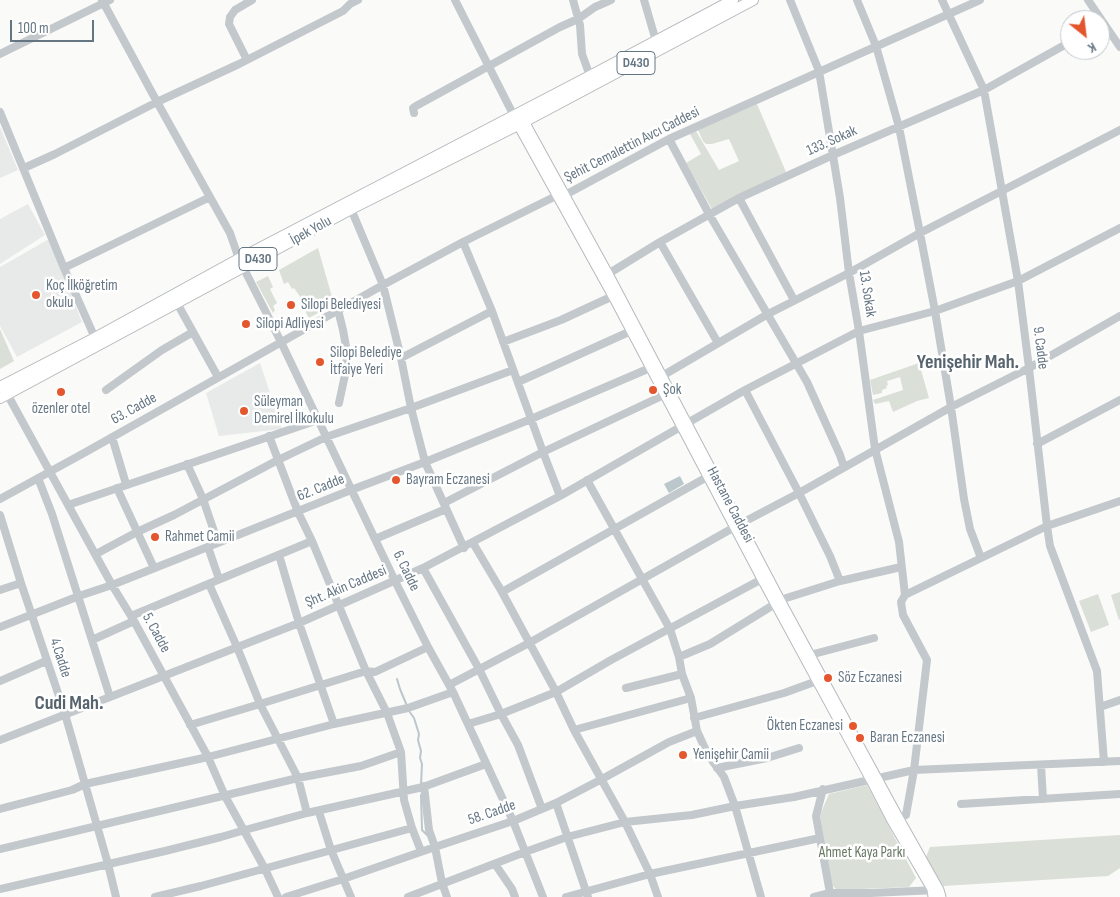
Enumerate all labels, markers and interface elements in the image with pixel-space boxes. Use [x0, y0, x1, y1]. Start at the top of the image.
scale bar [12, 10, 96, 42]
north arrow [1060, 10, 1110, 60]
text: 100 m [18, 19, 49, 38]
text: K [1085, 39, 1099, 57]
road number: D430 [617, 52, 655, 74]
street label: Şehit Cemalettin Avcı Caddesi [561, 103, 703, 187]
street label: 133. Sokak [804, 122, 860, 160]
street label: İpek Yolu [287, 212, 335, 250]
road number: D430 [239, 248, 277, 270]
street label: 13. Sokak [854, 270, 880, 318]
place label: Koç İlköğretim okulu [46, 277, 118, 312]
marker: Koç İlköğretim okulu [30, 289, 42, 301]
place label: Silopi Belediyesi [301, 296, 381, 314]
marker: Silopi Belediyesi [285, 299, 297, 311]
place label: Silopi Adliyesi [256, 315, 324, 333]
marker: Silopi Adliyesi [240, 318, 252, 330]
street label: 9. Cadde [1028, 326, 1052, 370]
place label: Silopi Belediye İtfaiye Yeri [330, 344, 402, 379]
district label: Yenişehir Mah. [917, 351, 1019, 375]
marker: Silopi Belediye İtfaiye Yeri [314, 356, 326, 368]
place label: Şok [663, 381, 681, 399]
marker: Şok [647, 384, 659, 396]
marker: özenler otel [55, 386, 67, 398]
street label: 63. Cadde [108, 389, 160, 429]
place label: Süleyman Demirel İlkokulu [254, 393, 334, 428]
place label: özenler otel [32, 400, 90, 418]
marker: Süleyman Demirel İlkokulu [238, 405, 250, 417]
street label: Hastane Caddesi [702, 464, 758, 546]
street label: 62. Cadde [295, 470, 347, 506]
place label: Bayram Eczanesi [406, 471, 490, 489]
marker: Bayram Eczanesi [390, 474, 402, 486]
place label: Rahmet Camii [165, 528, 235, 546]
marker: Rahmet Camii [149, 531, 161, 543]
street label: 6. Cadde [389, 548, 423, 594]
street label: Şht. Akin Caddesi [303, 562, 389, 612]
street label: 5. Cadde [138, 610, 174, 656]
street label: 4.Cadde [45, 636, 75, 680]
place label: Söz Eczanesi [838, 669, 902, 687]
marker: Söz Eczanesi [822, 672, 834, 684]
district label: Cudi Mah. [34, 692, 104, 716]
place label: Ökten Eczanesi [767, 717, 843, 735]
marker: Ökten Eczanesi [847, 720, 859, 732]
place label: Baran Eczanesi [870, 729, 945, 747]
marker: Baran Eczanesi [854, 732, 866, 744]
place label: Yenişehir Camii [693, 746, 769, 764]
marker: Yenişehir Camii [677, 749, 689, 761]
street label: 58. Cadde [466, 797, 518, 829]
park label: Ahmet Kaya Parkı [819, 844, 905, 862]

